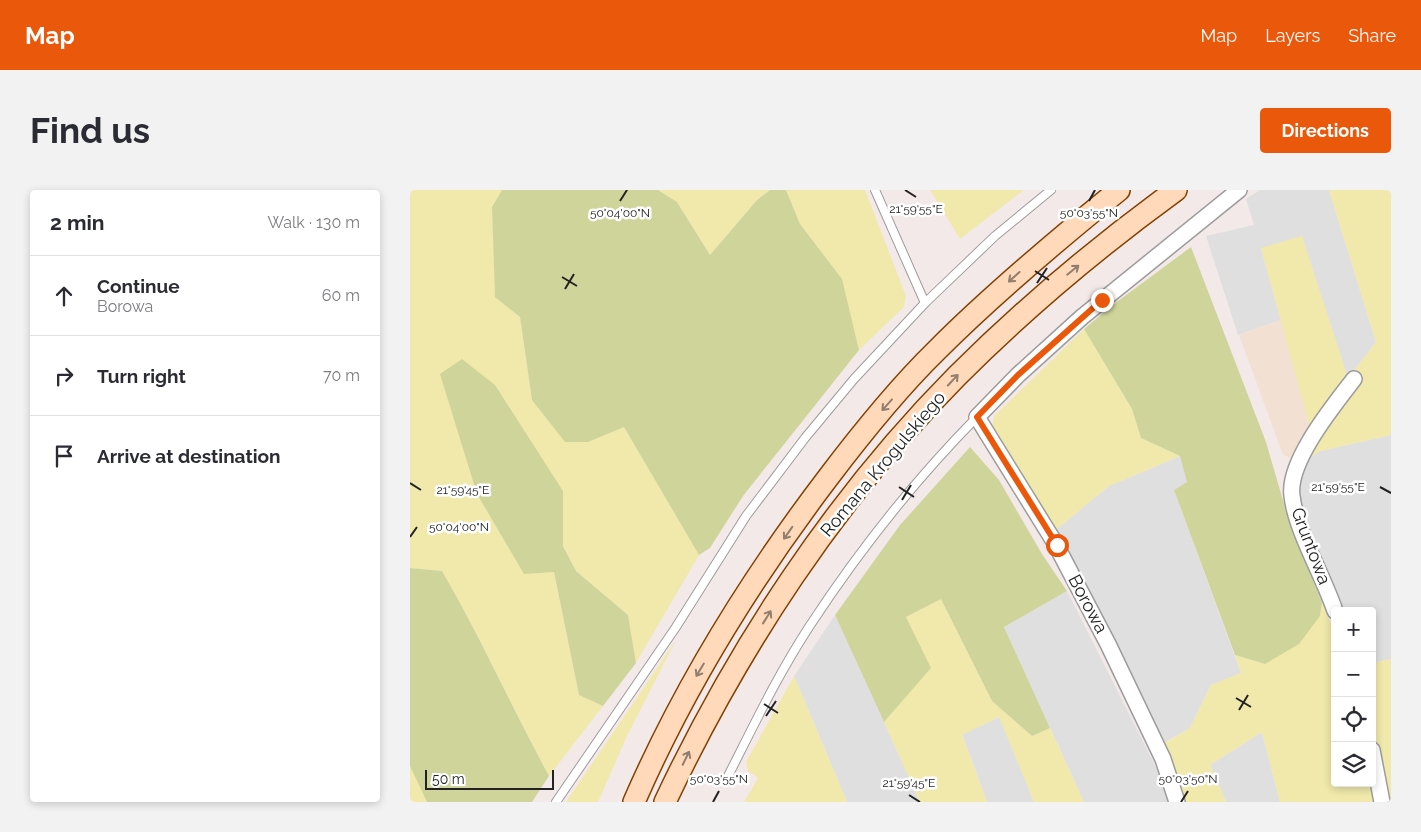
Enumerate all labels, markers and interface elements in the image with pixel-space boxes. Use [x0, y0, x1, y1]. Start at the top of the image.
text: Map [25, 21, 75, 50]
text: Map [1201, 25, 1237, 46]
text: Layers [1265, 25, 1320, 46]
text: Share [1348, 25, 1396, 46]
button: Directions [1260, 108, 1391, 153]
text: Find us [30, 110, 150, 151]
text: 21°59'55"E [889, 202, 943, 216]
text: 50°04'00"N [590, 206, 650, 220]
text: 50°03'55"N [1060, 206, 1118, 220]
text: 2 min [50, 210, 104, 235]
text: Walk · 130 m [267, 213, 360, 232]
one-way arrow [1066, 265, 1079, 276]
one-way arrow [1008, 271, 1021, 283]
text: Continue [97, 275, 180, 297]
icon: ahead [50, 282, 78, 310]
text: 60 m [322, 286, 360, 305]
route end [1091, 289, 1114, 312]
text: Borowa [97, 297, 153, 316]
icon: right [50, 362, 78, 390]
text: Turn right [97, 365, 186, 387]
text: 70 m [323, 366, 360, 385]
one-way arrow [947, 373, 959, 386]
street label: Romana Krogulskiego [816, 387, 950, 541]
one-way arrow [881, 398, 893, 411]
icon: arrive [50, 442, 78, 470]
text: Arrive at destination [97, 445, 281, 467]
text: 21°59'55"E [1311, 480, 1365, 494]
text: 21°59'45"E [437, 483, 489, 497]
street label: Gruntowa [1287, 504, 1336, 587]
text: 50°04'00"N [429, 520, 489, 534]
one-way arrow [783, 526, 793, 540]
route start [1046, 534, 1069, 557]
street label: Borowa [1064, 571, 1113, 637]
map controls [1331, 607, 1376, 787]
button: + [1331, 607, 1376, 652]
one-way arrow [762, 611, 772, 625]
button: − [1331, 652, 1376, 697]
one-way arrow [695, 662, 705, 676]
button: locate [1331, 697, 1376, 742]
button: layers [1331, 742, 1376, 787]
one-way arrow [682, 751, 691, 766]
scale bar [425, 767, 554, 790]
text: 50 m [432, 771, 465, 787]
text: 50°03'55"N [690, 772, 748, 786]
text: 50°03'50"N [1158, 772, 1218, 786]
text: 21°59'45"E [883, 776, 935, 790]

